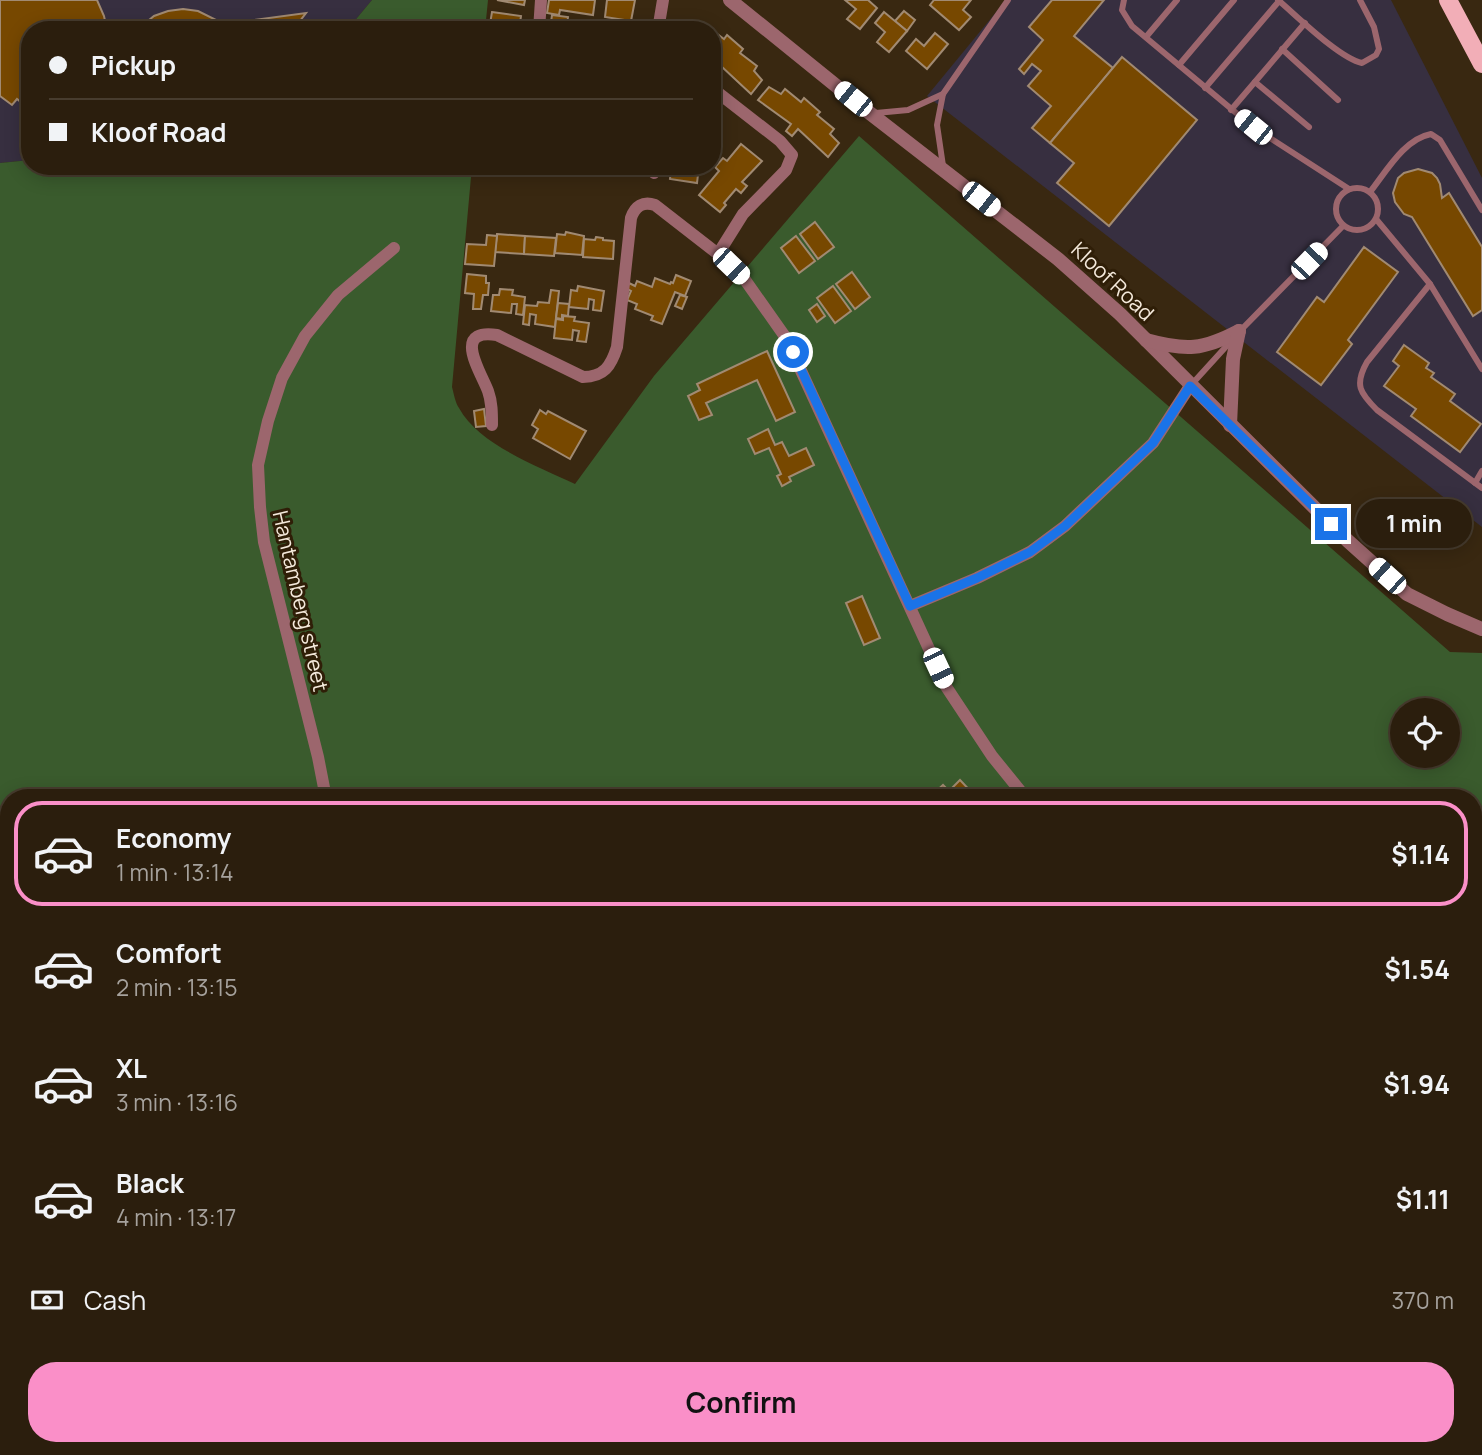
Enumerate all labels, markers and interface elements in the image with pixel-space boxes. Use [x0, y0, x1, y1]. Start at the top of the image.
text: Pickup [91, 47, 176, 83]
car [831, 78, 876, 120]
car [1231, 106, 1276, 148]
text: Kloof Road [91, 114, 227, 150]
car [958, 178, 1005, 220]
street label: Kloof Road [1066, 235, 1160, 327]
car [1287, 239, 1332, 283]
car [709, 244, 754, 288]
route start [777, 336, 809, 368]
callout: 1 min [1356, 500, 1471, 548]
text: 1 min [1386, 507, 1442, 539]
street label: Hantamberg street [267, 508, 335, 694]
route end [1315, 508, 1347, 540]
car [1365, 554, 1410, 598]
car [920, 645, 957, 691]
map controls [1390, 698, 1460, 768]
button: locate [1390, 698, 1460, 768]
text: Economy [116, 820, 231, 856]
icon: car [32, 822, 95, 885]
text: $1.14 [1391, 836, 1450, 872]
text: 1 min · 13:14 [116, 856, 234, 888]
text: Comfort [116, 935, 222, 971]
icon: car [32, 937, 95, 1000]
text: $1.54 [1384, 951, 1450, 987]
text: 2 min · 13:15 [116, 971, 237, 1003]
text: XL [116, 1050, 147, 1086]
icon: car [32, 1052, 95, 1115]
text: $1.94 [1383, 1066, 1450, 1102]
text: 3 min · 13:16 [116, 1086, 238, 1118]
text: Black [116, 1165, 184, 1201]
icon: car [32, 1167, 95, 1230]
text: $1.11 [1396, 1181, 1450, 1217]
text: 4 min · 13:17 [116, 1201, 236, 1233]
icon: cash [28, 1281, 66, 1319]
text: Cash [84, 1282, 146, 1318]
text: 370 m [1392, 1284, 1454, 1316]
button: Confirm [28, 1362, 1454, 1442]

